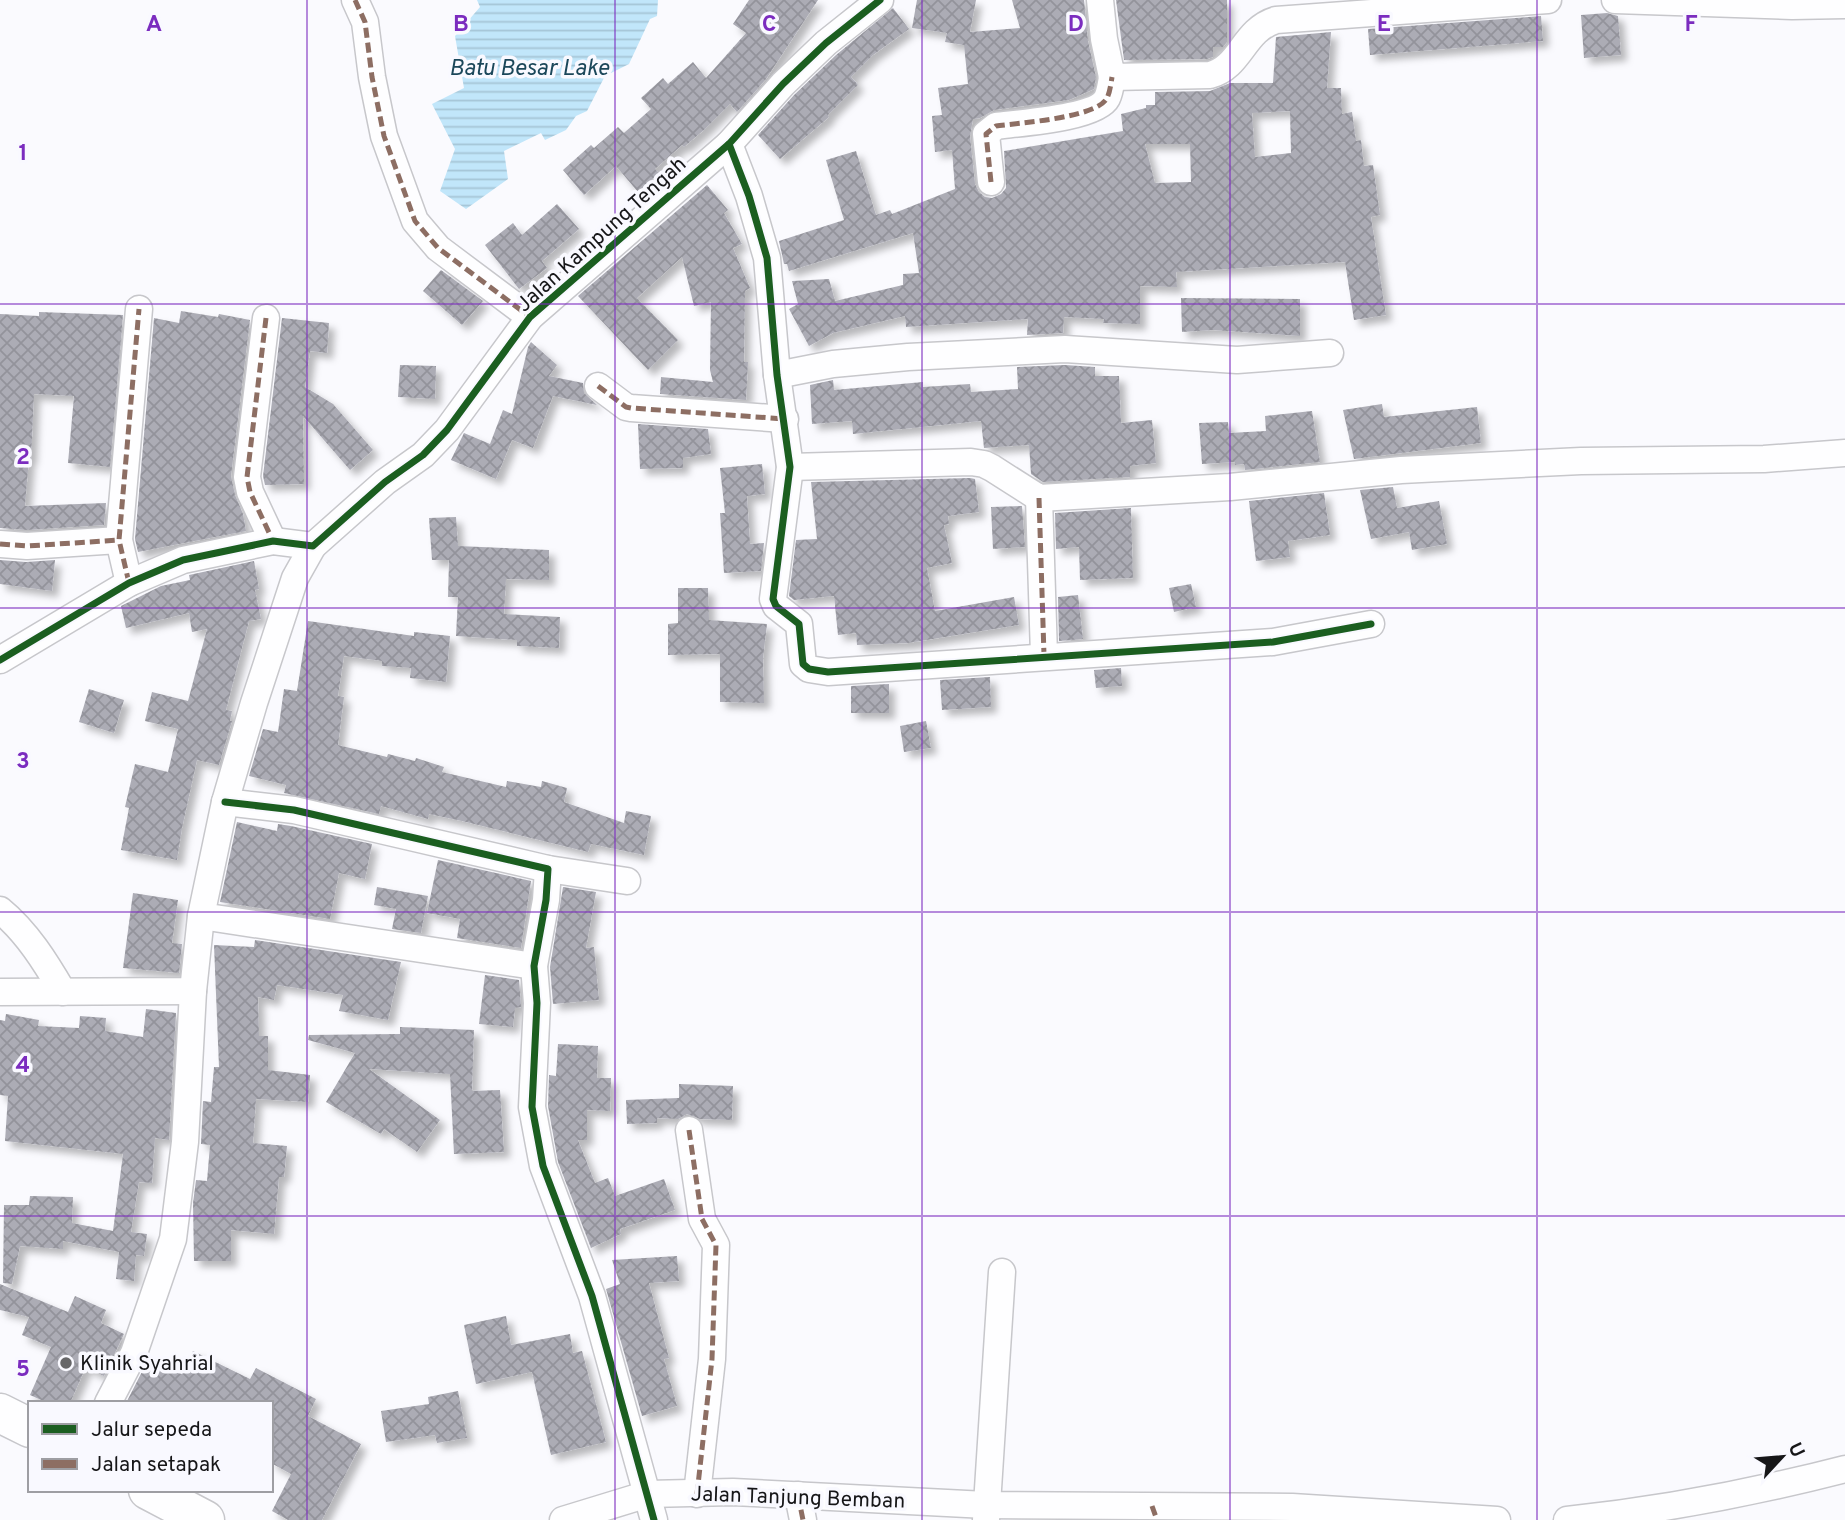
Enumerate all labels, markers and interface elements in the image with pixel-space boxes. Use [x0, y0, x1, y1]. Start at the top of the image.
text: A [146, 11, 162, 40]
text: B [453, 11, 469, 40]
text: C [762, 11, 776, 40]
text: D [1068, 11, 1084, 40]
text: E [1377, 11, 1391, 40]
text: F [1684, 11, 1698, 40]
water label: Batu Besar Lake [449, 55, 610, 84]
text: 1 [18, 140, 28, 169]
street label: Jalan Kampung Tengah [511, 152, 693, 319]
text: 2 [16, 444, 30, 473]
text: 3 [16, 748, 30, 777]
text: 4 [16, 1052, 30, 1081]
place label: Klinik Syahrial [80, 1351, 214, 1378]
marker: Klinik Syahrial [58, 1355, 74, 1371]
text: 5 [16, 1356, 30, 1385]
legend [28, 1401, 273, 1492]
text: Jalur sepeda [91, 1417, 212, 1444]
north arrow [1747, 1422, 1817, 1492]
text: U [1782, 1439, 1809, 1462]
text: Jalan setapak [91, 1452, 221, 1479]
street label: Jalan Tanjung Bemban [690, 1481, 906, 1516]

